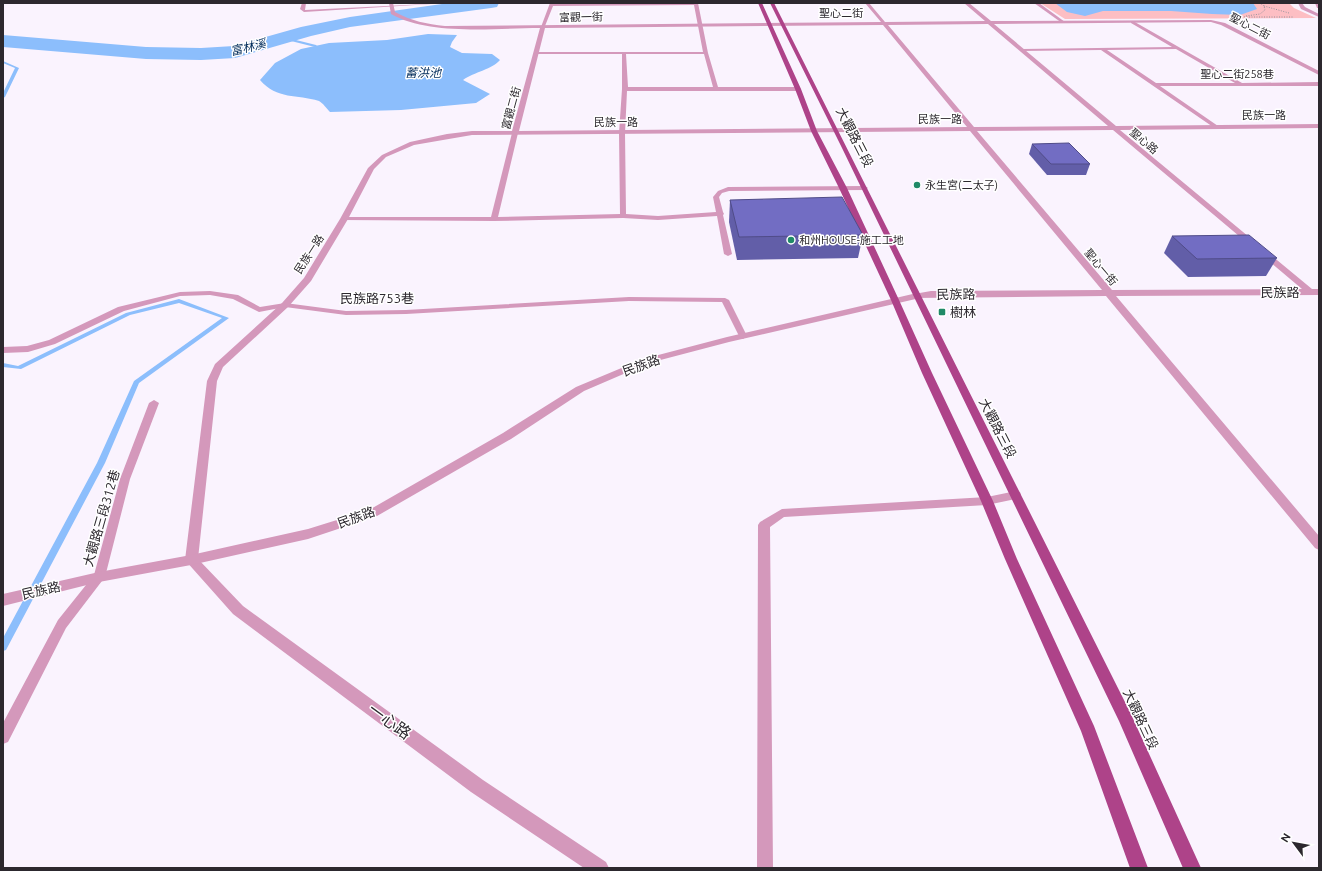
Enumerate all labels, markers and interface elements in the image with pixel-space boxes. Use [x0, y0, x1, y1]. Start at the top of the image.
street label: 聖心二街 [819, 7, 863, 19]
street label: 富觀一街 [559, 11, 603, 23]
street label: 聖心二街 [1228, 11, 1272, 41]
water label: 富林溪 [229, 36, 269, 57]
water label: 蓄洪池 [405, 66, 443, 79]
street label: 聖心二街258巷 [1200, 68, 1274, 80]
street label: 富觀二街 [500, 85, 522, 131]
street label: 大觀路三段 [834, 105, 876, 169]
street label: 民族一路 [1242, 109, 1286, 121]
street label: 民族一路 [918, 113, 962, 125]
street label: 民族一路 [594, 116, 638, 128]
street label: 聖心路 [1128, 126, 1160, 156]
place label: 永生宮(二太子) [925, 179, 998, 192]
marker: 永生宮(二太子) [912, 180, 922, 190]
street label: 民族一路 [292, 232, 326, 276]
place label: 和州HOUSE-施工工地 [799, 234, 904, 246]
marker: 和州HOUSE-施工工地 [786, 235, 796, 245]
street label: 聖心一街 [1082, 246, 1120, 288]
street label: 民族路 [1260, 285, 1300, 299]
street label: 民族路 [936, 287, 976, 301]
street label: 民族路753巷 [340, 291, 414, 305]
place label: 樹林 [950, 305, 976, 319]
marker: 樹林 [937, 307, 947, 317]
street label: 民族路 [620, 352, 662, 378]
street label: 大觀路三段 [977, 396, 1019, 460]
street label: 大觀路三段312巷 [80, 468, 122, 568]
street label: 民族路 [335, 504, 377, 530]
street label: 民族路 [20, 579, 62, 601]
street label: 大觀路三段 [1121, 687, 1161, 751]
street label: 一心路 [365, 700, 415, 742]
north arrow [1274, 823, 1314, 863]
text: N [1278, 831, 1293, 844]

